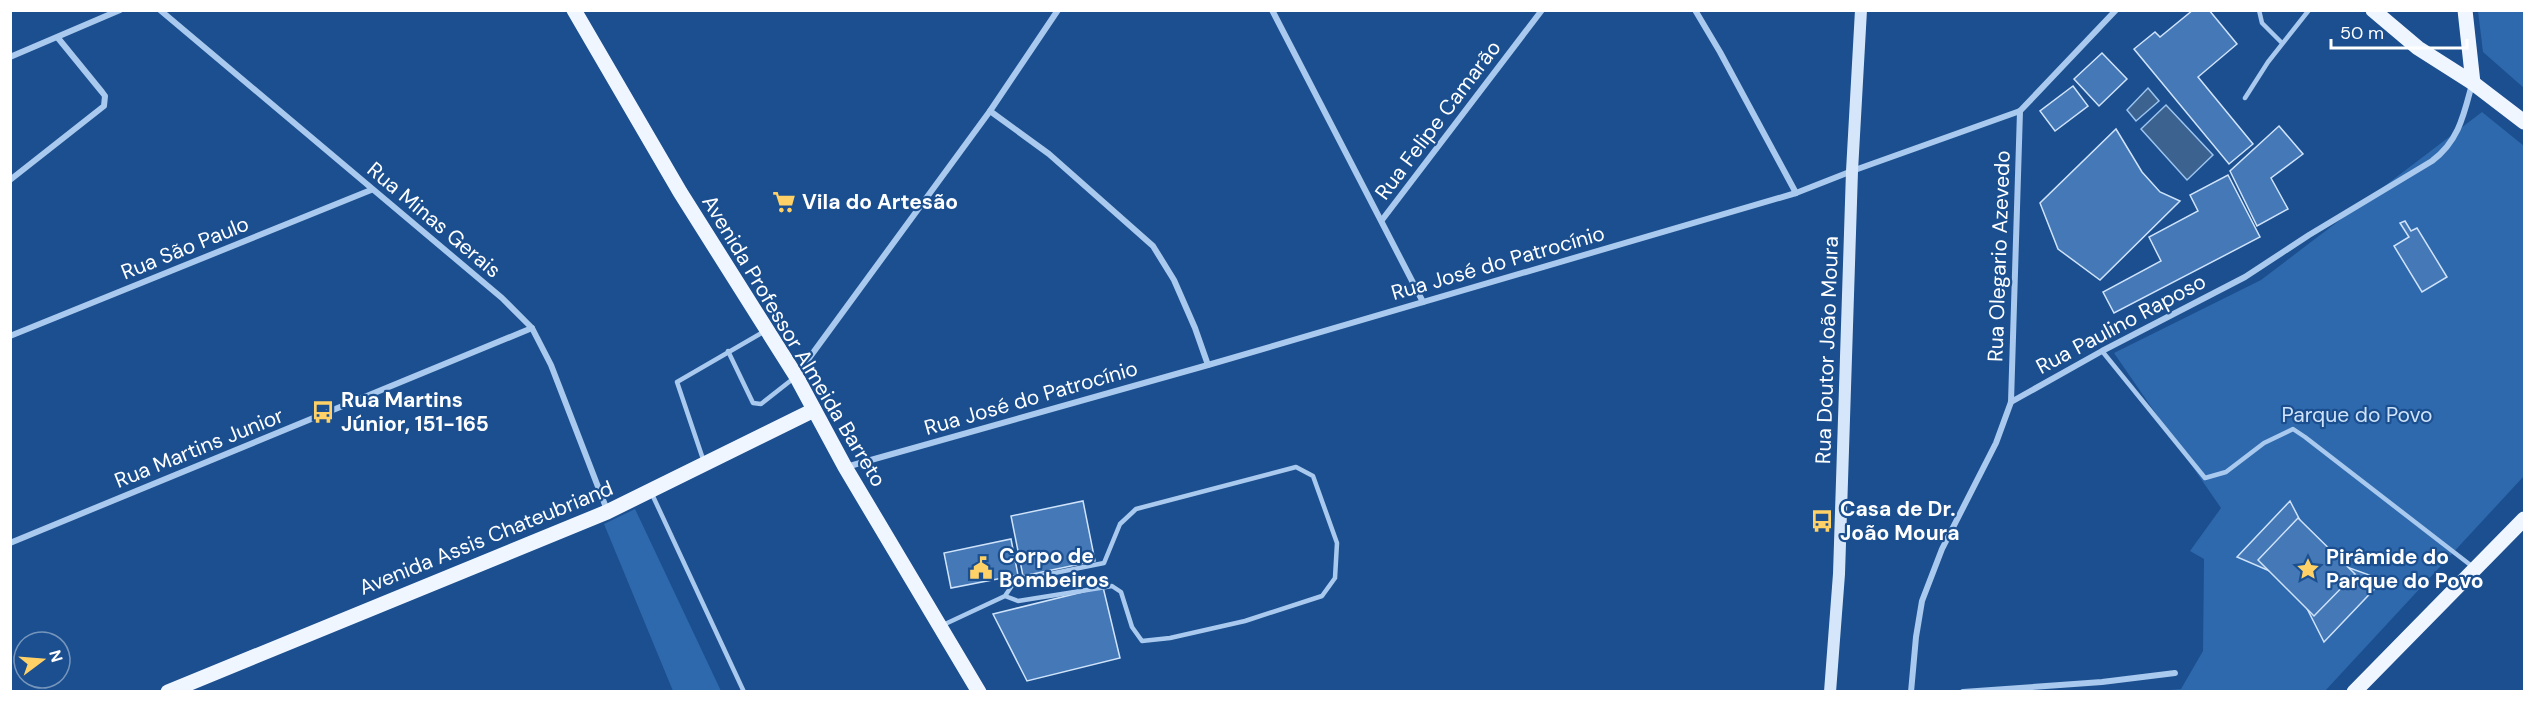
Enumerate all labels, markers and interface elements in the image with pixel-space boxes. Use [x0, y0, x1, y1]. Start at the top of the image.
scale bar [2331, 12, 2468, 50]
text: 50 m [2340, 21, 2384, 45]
street label: Rua Felipe Camarão [1369, 35, 1507, 205]
street label: Rua Olegario Azevedo [1981, 150, 2017, 362]
street label: Rua Minas Gerais [361, 156, 507, 284]
place label: Vila do Artesão [802, 188, 958, 216]
supermarket icon: Vila do Artesão [771, 189, 797, 215]
street label: Avenida Professor Almeida Barreto [696, 190, 892, 492]
street label: Rua São Paulo [117, 210, 253, 286]
street label: Rua José do Patrocínio [1388, 219, 1608, 307]
street label: Rua Doutor João Moura [1809, 236, 1845, 464]
street label: Rua Paulino Raposo [2031, 267, 2211, 381]
street label: Rua José do Patrocínio [921, 354, 1141, 442]
place label: Rua Martins Júnior, 151-165 [341, 386, 489, 438]
bus stop icon: Rua Martins Júnior, 151-165 [310, 399, 336, 425]
street label: Rua Martins Junior [110, 401, 288, 495]
park label: Parque do Povo [2282, 401, 2432, 429]
street label: Avenida Assis Chateubriand [355, 474, 617, 602]
place label: Casa de Dr. João Moura [1840, 495, 1959, 547]
bus stop icon: Casa de Dr. João Moura [1809, 508, 1835, 534]
place label: Corpo de Bombeiros [999, 542, 1110, 594]
place label: Pirâmide do Parque do Povo [2326, 543, 2484, 595]
public building icon: Corpo de Bombeiros [968, 555, 994, 581]
place icon: Pirâmide do Parque do Povo [2295, 556, 2321, 582]
north arrow [12, 630, 72, 690]
text: N [44, 647, 68, 665]

